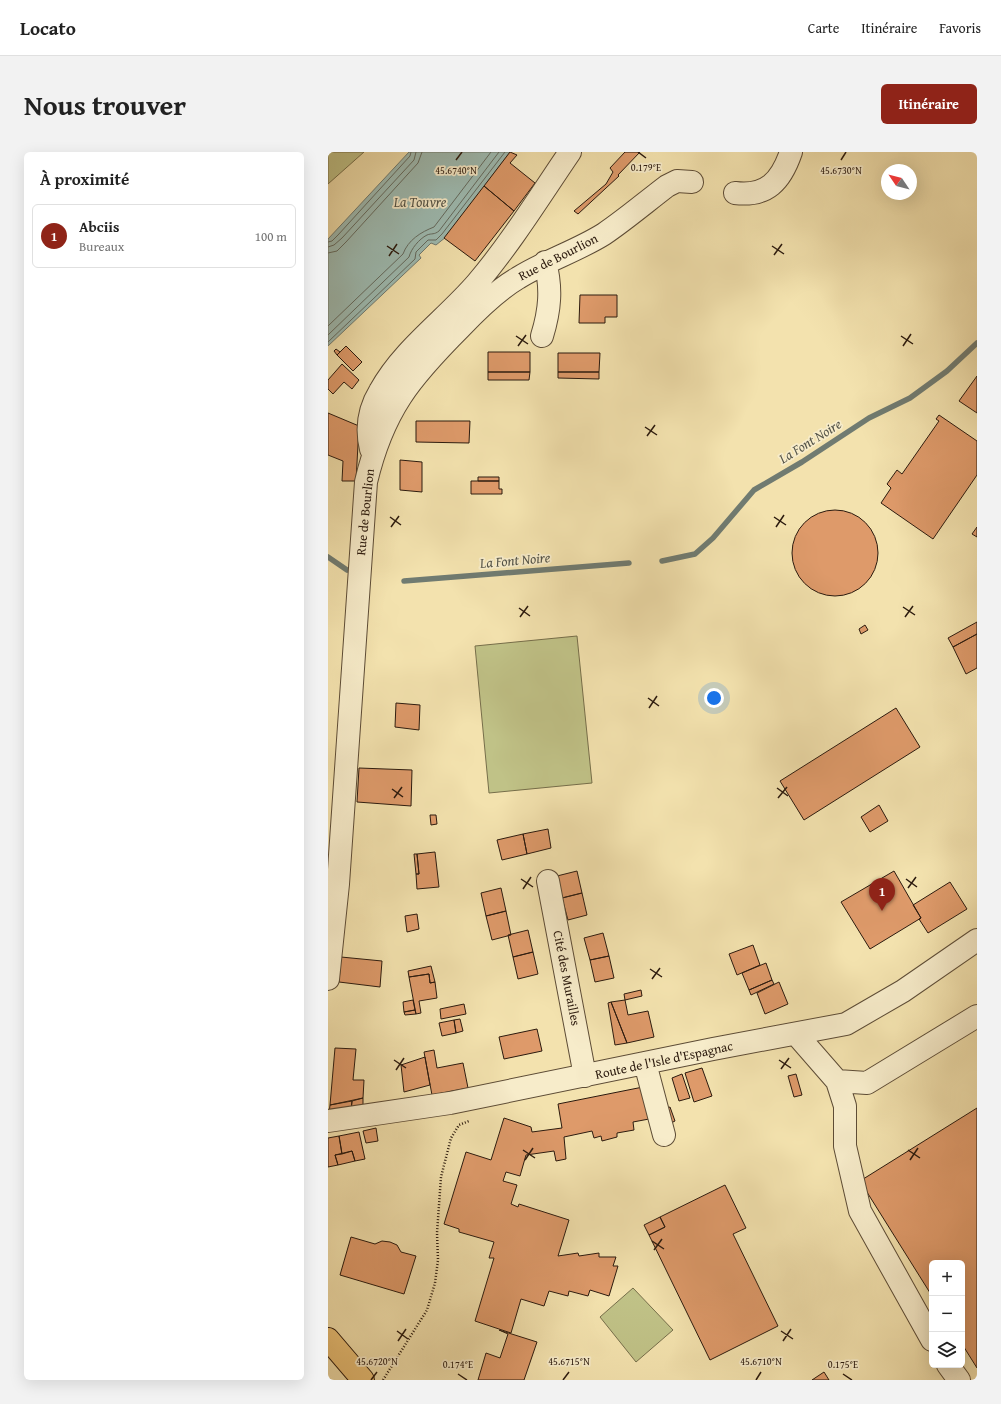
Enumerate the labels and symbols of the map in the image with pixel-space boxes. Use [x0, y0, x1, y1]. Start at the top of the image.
text: 0.179°E [631, 160, 661, 175]
text: 45.6740°N [435, 163, 477, 178]
text: 45.6730°N [820, 163, 862, 178]
north arrow [881, 164, 917, 200]
water label: La Touvre [393, 192, 447, 212]
street label: Rue de Bourlion [515, 228, 602, 285]
water label: La Font Noire [774, 414, 845, 469]
street label: Rue de Bourlion [351, 467, 379, 556]
water label: La Font Noire [478, 547, 551, 573]
your location [704, 688, 724, 708]
pin: 1 [869, 878, 895, 911]
street label: Cité des Murailles [548, 929, 586, 1027]
street label: Route de l'Isle d'Espagnac [593, 1036, 735, 1084]
text: 45.6720°N [356, 1354, 398, 1369]
text: 45.6715°N [548, 1354, 590, 1369]
text: 45.6710°N [740, 1354, 782, 1369]
text: 0.174°E [443, 1357, 473, 1372]
text: 0.175°E [828, 1357, 858, 1372]

